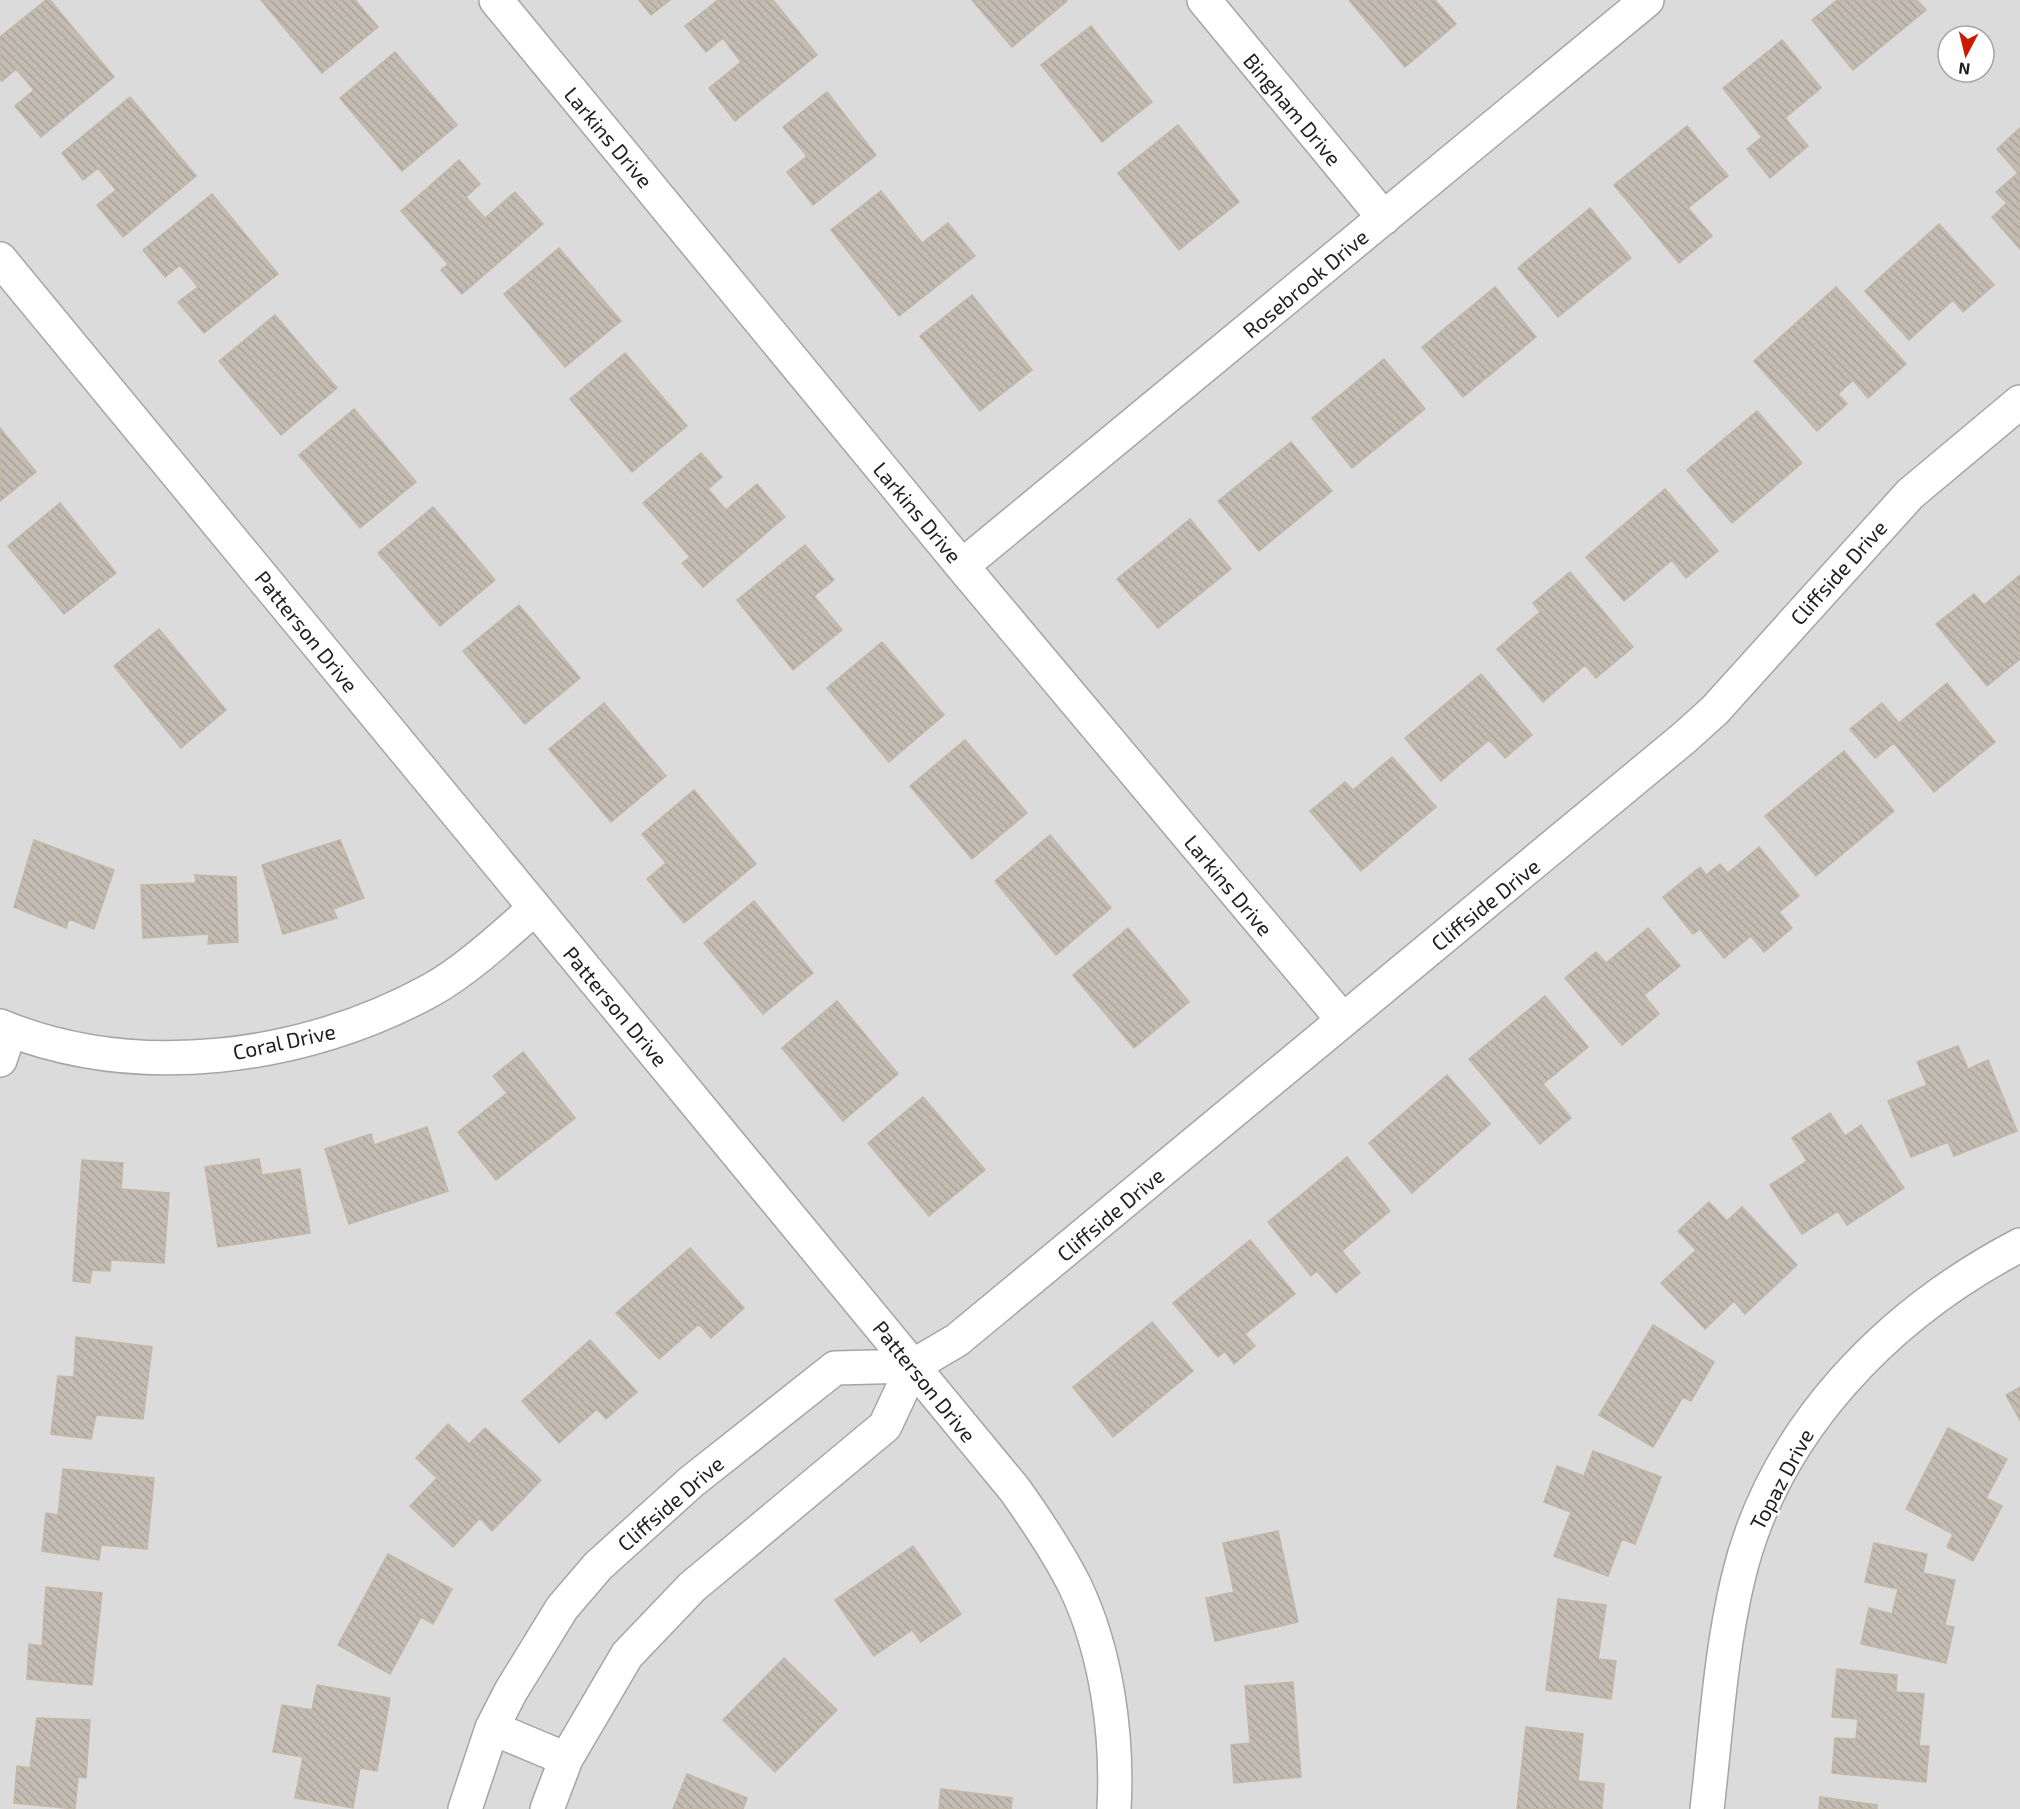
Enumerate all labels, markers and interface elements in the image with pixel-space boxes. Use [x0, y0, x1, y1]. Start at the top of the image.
north arrow [1936, 24, 1996, 84]
street label: Bingham Drive [1239, 48, 1347, 170]
text: N [1957, 59, 1971, 80]
street label: Larkins Drive [560, 81, 658, 193]
street label: Rosebrook Drive [1237, 223, 1373, 343]
street label: Larkins Drive [869, 456, 967, 568]
street label: Cliffside Drive [1785, 515, 1891, 629]
street label: Patterson Drive [250, 565, 364, 697]
street label: Larkins Drive [1180, 829, 1278, 941]
street label: Cliffside Drive [1426, 853, 1544, 955]
street label: Patterson Drive [559, 941, 673, 1071]
street label: Coral Drive [230, 1018, 338, 1064]
street label: Cliffside Drive [1051, 1162, 1169, 1266]
street label: Patterson Drive [868, 1315, 982, 1447]
street label: Topaz Drive [1744, 1424, 1818, 1534]
street label: Cliffside Drive [612, 1450, 728, 1556]

